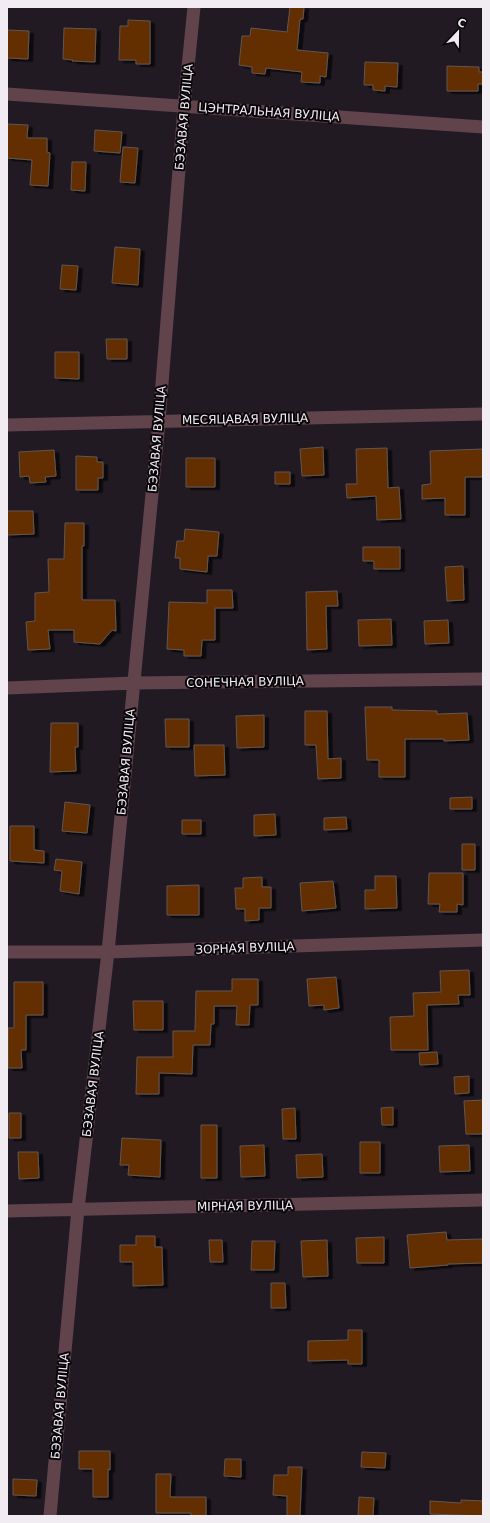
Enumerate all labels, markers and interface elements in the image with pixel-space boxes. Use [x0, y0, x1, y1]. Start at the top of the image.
north arrow [438, 12, 478, 52]
text: С [455, 16, 468, 31]
street label: БЭЗАВАЯ ВУЛІЦА [172, 62, 196, 171]
street label: ЦЭНТРАЛЬНАЯ ВУЛІЦА [198, 100, 341, 124]
street label: БЭЗАВАЯ ВУЛІЦА [145, 384, 169, 493]
street label: МЕСЯЦАВАЯ ВУЛІЦА [182, 411, 309, 427]
street label: СОНЕЧНАЯ ВУЛІЦА [186, 674, 305, 690]
street label: БЭЗАВАЯ ВУЛІЦА [114, 707, 138, 816]
street label: ЗОРНАЯ ВУЛІЦА [195, 939, 296, 957]
street label: БЭЗАВАЯ ВУЛІЦА [80, 1029, 107, 1138]
street label: МІРНАЯ ВУЛІЦА [197, 1198, 294, 1214]
street label: БЭЗАВАЯ ВУЛІЦА [48, 1351, 72, 1460]

